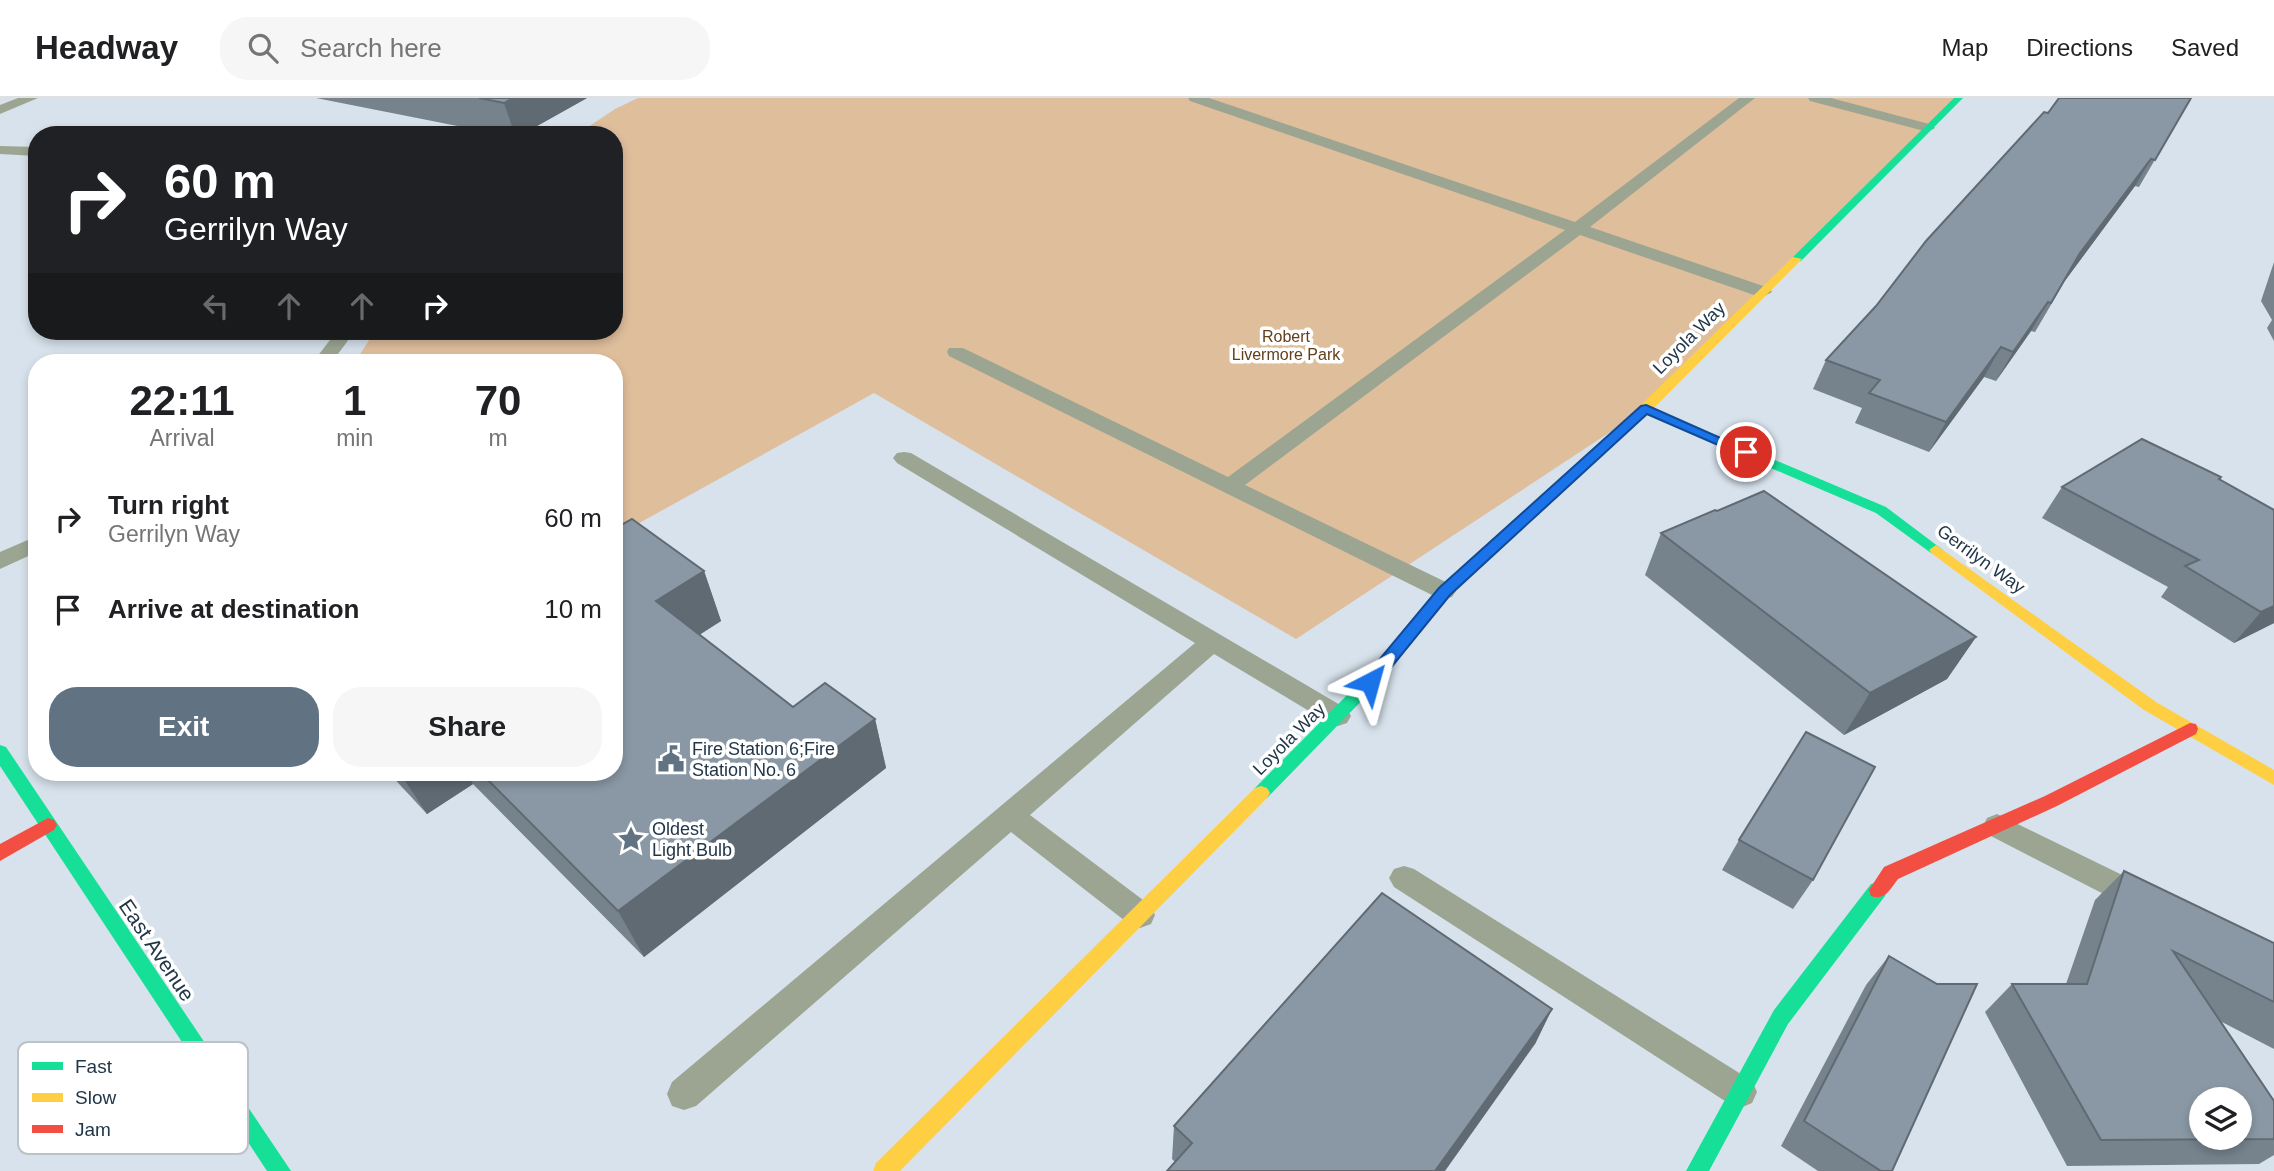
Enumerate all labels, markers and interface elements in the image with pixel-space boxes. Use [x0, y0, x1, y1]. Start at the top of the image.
search box [220, 17, 710, 80]
text: Headway [35, 29, 178, 66]
icon: search [244, 29, 282, 67]
text: Search here [300, 33, 442, 63]
text: Map [1942, 34, 1988, 61]
text: Directions [2026, 34, 2133, 61]
text: Saved [2171, 34, 2239, 61]
icon: right [49, 154, 140, 245]
text: 60 m [164, 154, 276, 208]
text: Gerrilyn Way [164, 211, 348, 247]
icon: left [197, 287, 235, 325]
icon: ahead [270, 287, 308, 325]
icon: ahead [343, 287, 381, 325]
icon: right [416, 287, 454, 325]
street label: Loyola Way [1649, 298, 1729, 378]
park label: Robert Livermore Park [1232, 328, 1341, 363]
text: 22:11 [130, 377, 235, 424]
text: 1 [343, 377, 366, 424]
text: 70 [475, 377, 521, 424]
pin [1716, 422, 1776, 482]
text: Arrival [149, 425, 215, 451]
text: min [336, 425, 373, 451]
text: m [488, 425, 508, 451]
icon: arrive [1727, 433, 1765, 471]
text: Turn right [108, 490, 229, 520]
icon: right [49, 500, 87, 538]
text: 60 m [544, 503, 602, 533]
text: Gerrilyn Way [108, 521, 240, 547]
street label: Gerrilyn Way [1933, 521, 2029, 597]
icon: arrive [49, 591, 87, 629]
text: Arrive at destination [108, 594, 359, 624]
text: 10 m [544, 594, 602, 624]
position arrow [1333, 645, 1407, 719]
button: Exit [49, 687, 319, 767]
button: Share [333, 687, 602, 767]
street label: Loyola Way [1249, 699, 1329, 779]
place label: Fire Station 6;Fire Station No. 6 [692, 739, 835, 780]
public building icon: Fire Station 6;Fire Station No. 6 [656, 744, 686, 774]
place label: Oldest Light Bulb [652, 819, 732, 860]
place icon: Oldest Light Bulb [616, 824, 646, 854]
street label: East Avenue [115, 895, 199, 1005]
legend [18, 1042, 248, 1154]
text: Fast [75, 1056, 113, 1077]
text: Slow [75, 1087, 116, 1108]
map controls [2189, 1087, 2252, 1150]
button: layers [2189, 1087, 2252, 1150]
text: Jam [75, 1119, 111, 1140]

